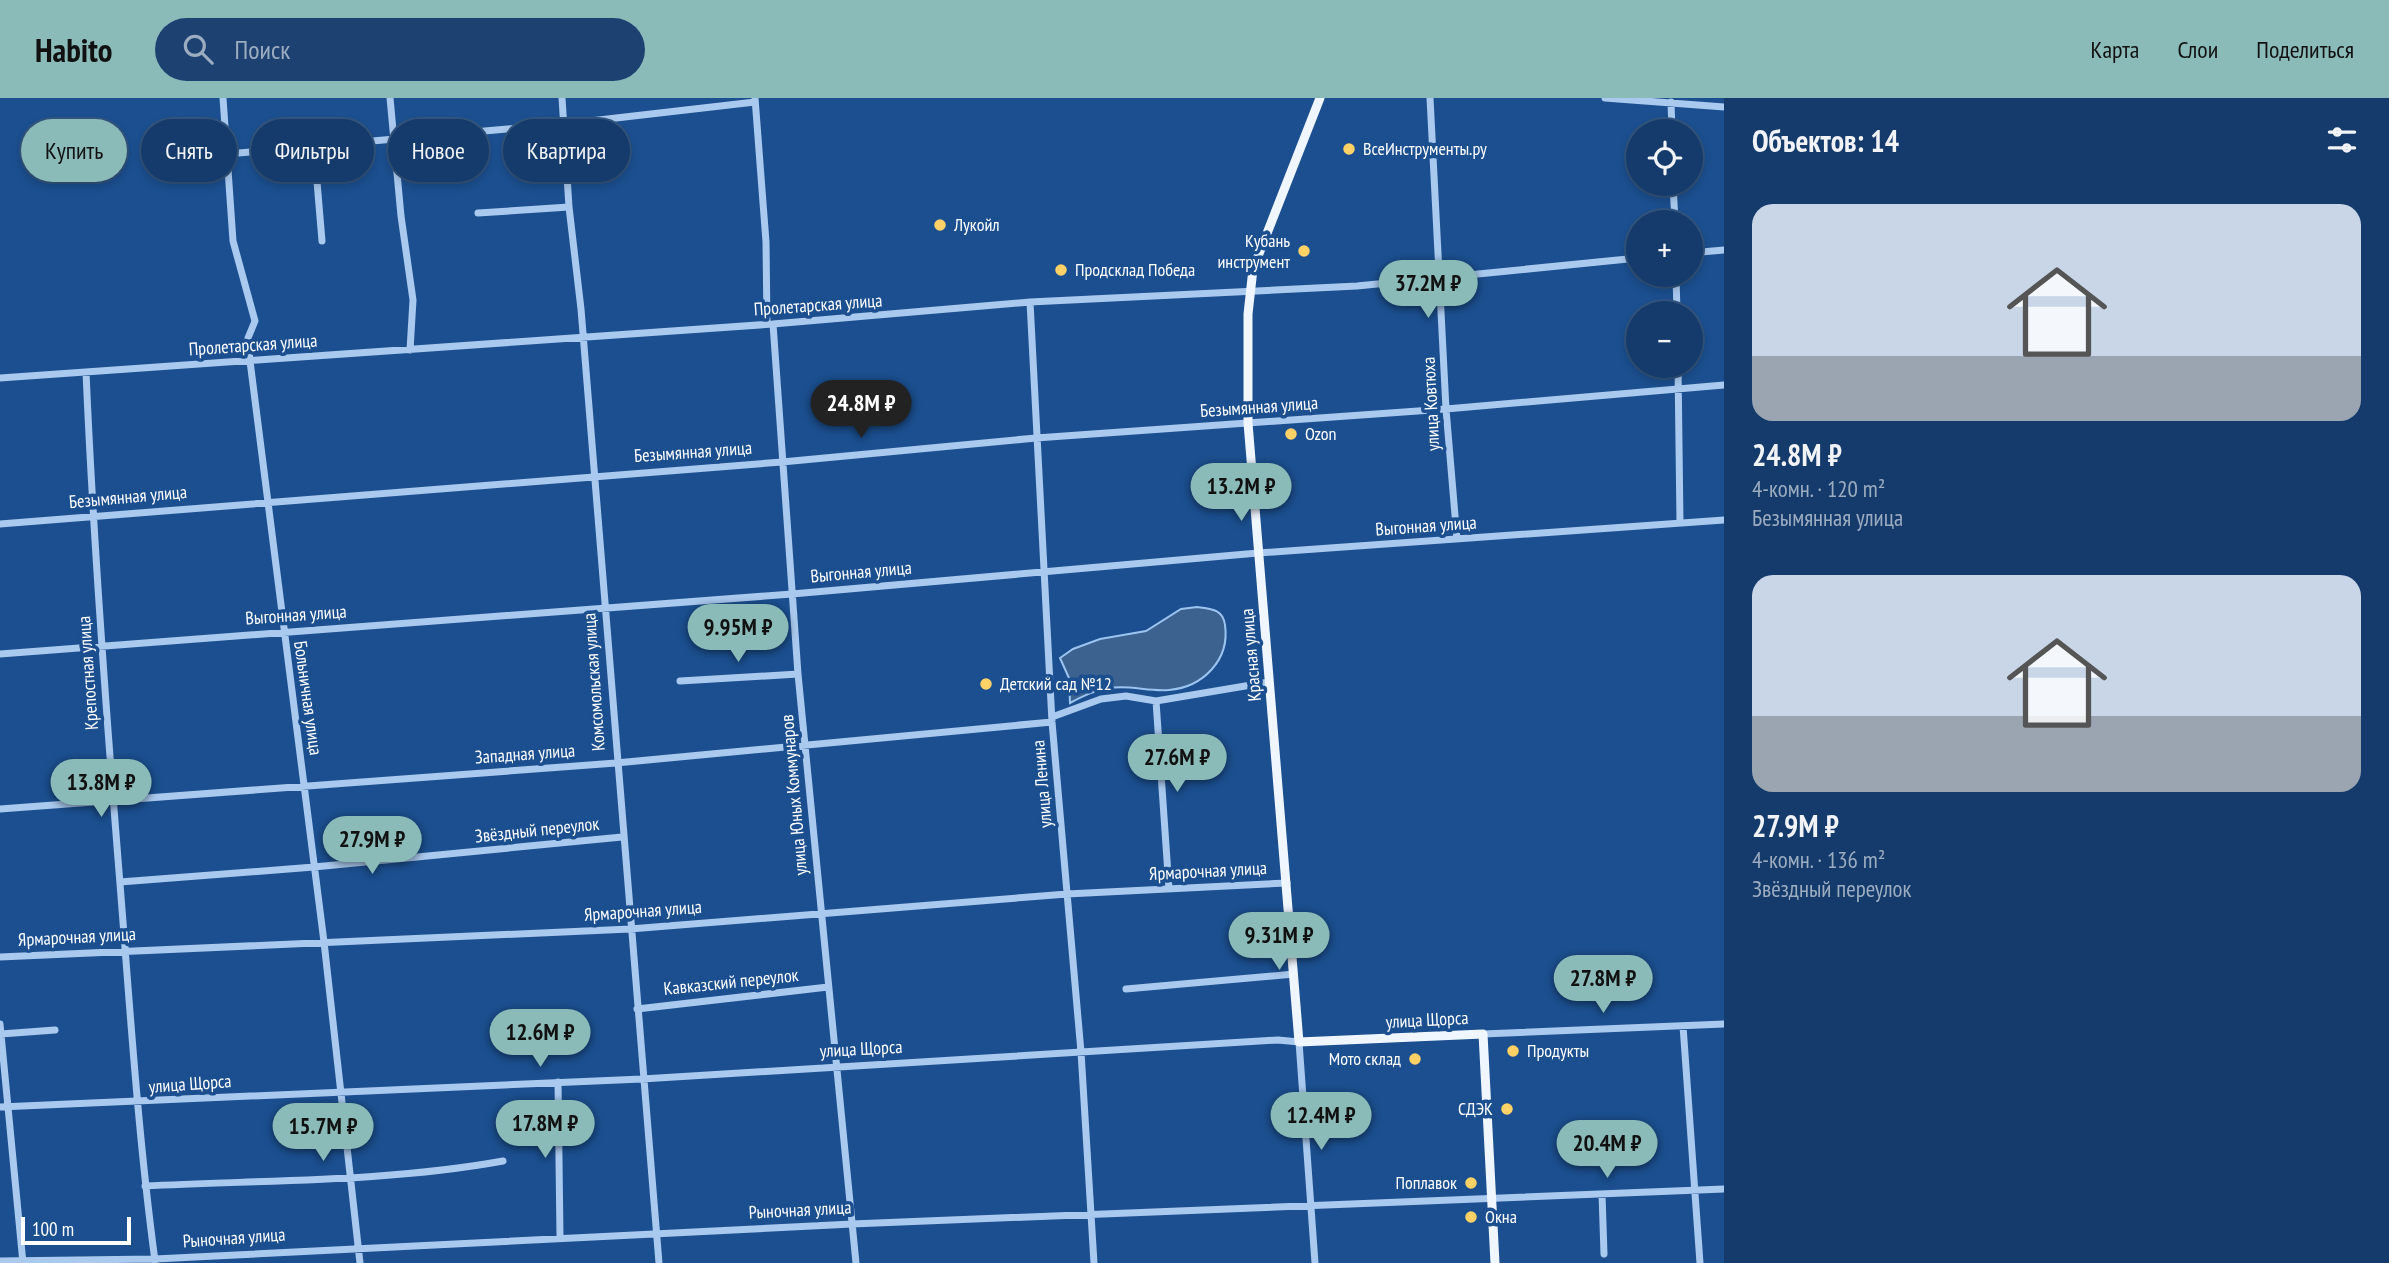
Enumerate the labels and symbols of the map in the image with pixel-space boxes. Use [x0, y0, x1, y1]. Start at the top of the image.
place label: ВсеИнструменты.ру [1363, 137, 1487, 160]
marker: ВсеИнструменты.ру [1341, 141, 1357, 157]
place label: Лукойл [953, 213, 1000, 236]
marker: Лукойл [932, 217, 948, 233]
place label: Кубань инструмент [1217, 229, 1290, 273]
marker: Кубань инструмент [1296, 243, 1312, 259]
place label: Продсклад Победа [1075, 258, 1195, 281]
pin: 37.2M ₽ [1363, 260, 1493, 320]
marker: Продсклад Победа [1053, 262, 1069, 278]
street label: Пролетарская улица [753, 289, 883, 320]
street label: Пролетарская улица [188, 329, 318, 360]
street label: улица Ковтюха [1417, 356, 1444, 452]
pin: 24.8M ₽ [796, 380, 926, 440]
street label: Безымянная улица [1199, 391, 1319, 422]
place label: Ozon [1305, 422, 1337, 445]
marker: Ozon [1283, 426, 1299, 442]
street label: Безымянная улица [633, 436, 753, 467]
pin: 13.2M ₽ [1176, 464, 1306, 523]
street label: Безымянная улица [68, 480, 188, 513]
street label: Выгонная улица [1375, 510, 1477, 541]
street label: Выгонная улица [809, 556, 913, 587]
street label: Выгонная улица [245, 599, 347, 630]
pin: 9.95M ₽ [673, 604, 803, 664]
street label: Красная улица [1235, 608, 1266, 702]
street label: Комсомольская улица [577, 612, 610, 752]
street label: Крепостная улица [72, 615, 103, 731]
street label: Больничная улица [289, 639, 328, 757]
place label: Детский сад №12 [1000, 672, 1112, 695]
marker: Детский сад №12 [978, 676, 994, 692]
street label: улица Юных Коммунаров [775, 714, 812, 876]
pin: 27.6M ₽ [1112, 734, 1242, 794]
street label: Западная улица [474, 739, 576, 768]
street label: улица Ленина [1026, 739, 1057, 829]
pin: 13.8M ₽ [36, 760, 166, 819]
street label: Звёздный переулок [474, 812, 600, 847]
pin: 27.9M ₽ [307, 816, 437, 876]
street label: Ярмарочная улица [1148, 856, 1268, 885]
street label: Ярмарочная улица [583, 895, 703, 926]
pin: 9.31M ₽ [1214, 912, 1344, 972]
street label: Ярмарочная улица [17, 922, 137, 951]
pin: 27.8M ₽ [1538, 956, 1668, 1015]
street label: Кавказский переулок [662, 963, 800, 1000]
street label: улица Щорса [1385, 1006, 1469, 1033]
pin: 12.6M ₽ [475, 1010, 605, 1069]
street label: улица Щорса [819, 1035, 903, 1062]
place label: Продукты [1527, 1039, 1589, 1062]
marker: Продукты [1505, 1043, 1521, 1059]
place label: Мото склад [1329, 1047, 1401, 1070]
marker: Мото склад [1407, 1051, 1423, 1067]
street label: улица Щорса [148, 1069, 232, 1098]
pin: 12.4M ₽ [1256, 1093, 1386, 1152]
place label: СДЭК [1458, 1097, 1493, 1120]
pin: 17.8M ₽ [480, 1100, 610, 1160]
marker: СДЭК [1499, 1101, 1515, 1117]
pin: 15.7M ₽ [258, 1104, 388, 1163]
pin: 20.4M ₽ [1542, 1121, 1672, 1180]
place label: Поплавок [1395, 1171, 1457, 1194]
marker: Поплавок [1463, 1175, 1479, 1191]
street label: Рыночная улица [748, 1195, 852, 1224]
place label: Окна [1485, 1205, 1517, 1228]
marker: Окна [1463, 1209, 1479, 1225]
scale bar [21, 1214, 131, 1246]
street label: Рыночная улица [182, 1222, 286, 1253]

